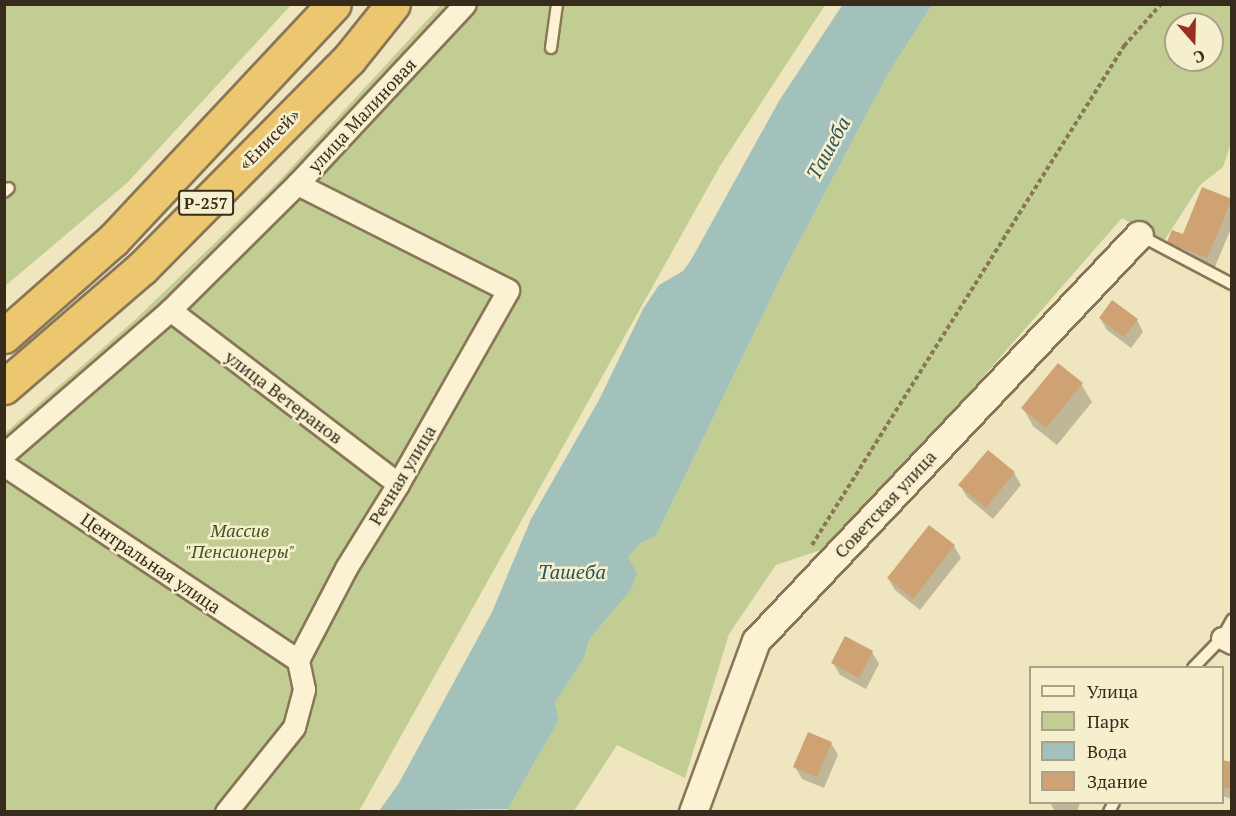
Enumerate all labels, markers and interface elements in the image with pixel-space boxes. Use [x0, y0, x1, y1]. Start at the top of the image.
north arrow [1164, 12, 1224, 72]
text: С [1191, 45, 1208, 69]
street label: улица Малиновая [303, 53, 421, 177]
street label: «Енисей» [234, 104, 304, 174]
water label: Ташеба [801, 113, 855, 183]
road number: Р-257 [178, 190, 234, 216]
street label: улица Ветеранов [221, 346, 347, 448]
street label: Речная улица [364, 421, 440, 529]
street label: Советская улица [830, 446, 940, 562]
street label: Центральная улица [77, 508, 225, 618]
park label: Массив "Пенсионеры" [185, 520, 295, 562]
water label: Ташеба [538, 559, 606, 583]
legend [1029, 666, 1224, 804]
text: Улица [1087, 679, 1138, 703]
text: Парк [1087, 709, 1129, 733]
text: Вода [1087, 739, 1127, 763]
text: Здание [1087, 769, 1147, 793]

